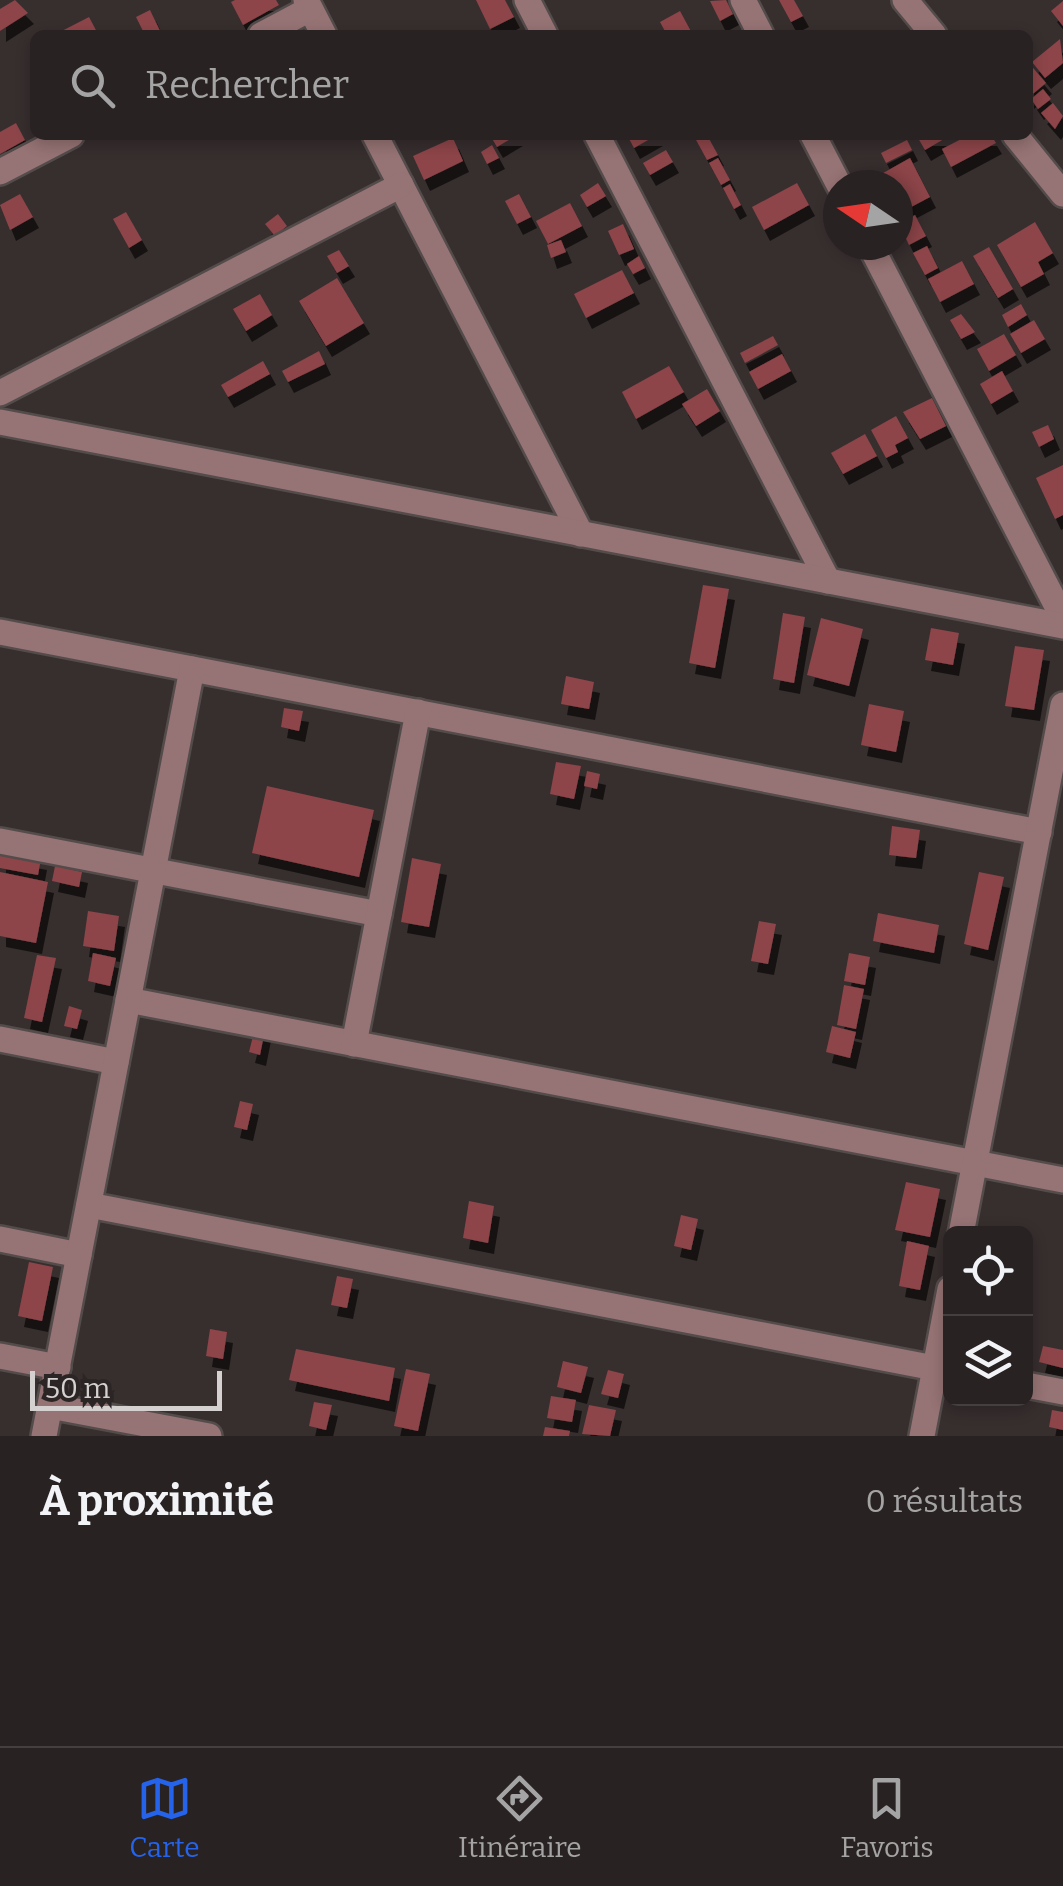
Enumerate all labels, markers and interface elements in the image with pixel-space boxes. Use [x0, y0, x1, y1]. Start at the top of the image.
search box [30, 30, 1033, 140]
icon: search [65, 58, 120, 113]
text: Rechercher [145, 62, 349, 108]
north arrow [823, 170, 913, 260]
map controls [943, 1226, 1033, 1406]
button: locate [943, 1226, 1033, 1316]
button: layers [943, 1316, 1033, 1406]
scale bar [30, 1366, 222, 1410]
text: 50 m [45, 1372, 110, 1405]
text: À proximité [40, 1476, 274, 1526]
text: 0 résultats [865, 1482, 1023, 1520]
tab: Carte [129, 1771, 200, 1864]
tab: Itinéraire [458, 1771, 582, 1864]
tab: Favoris [840, 1771, 934, 1864]

